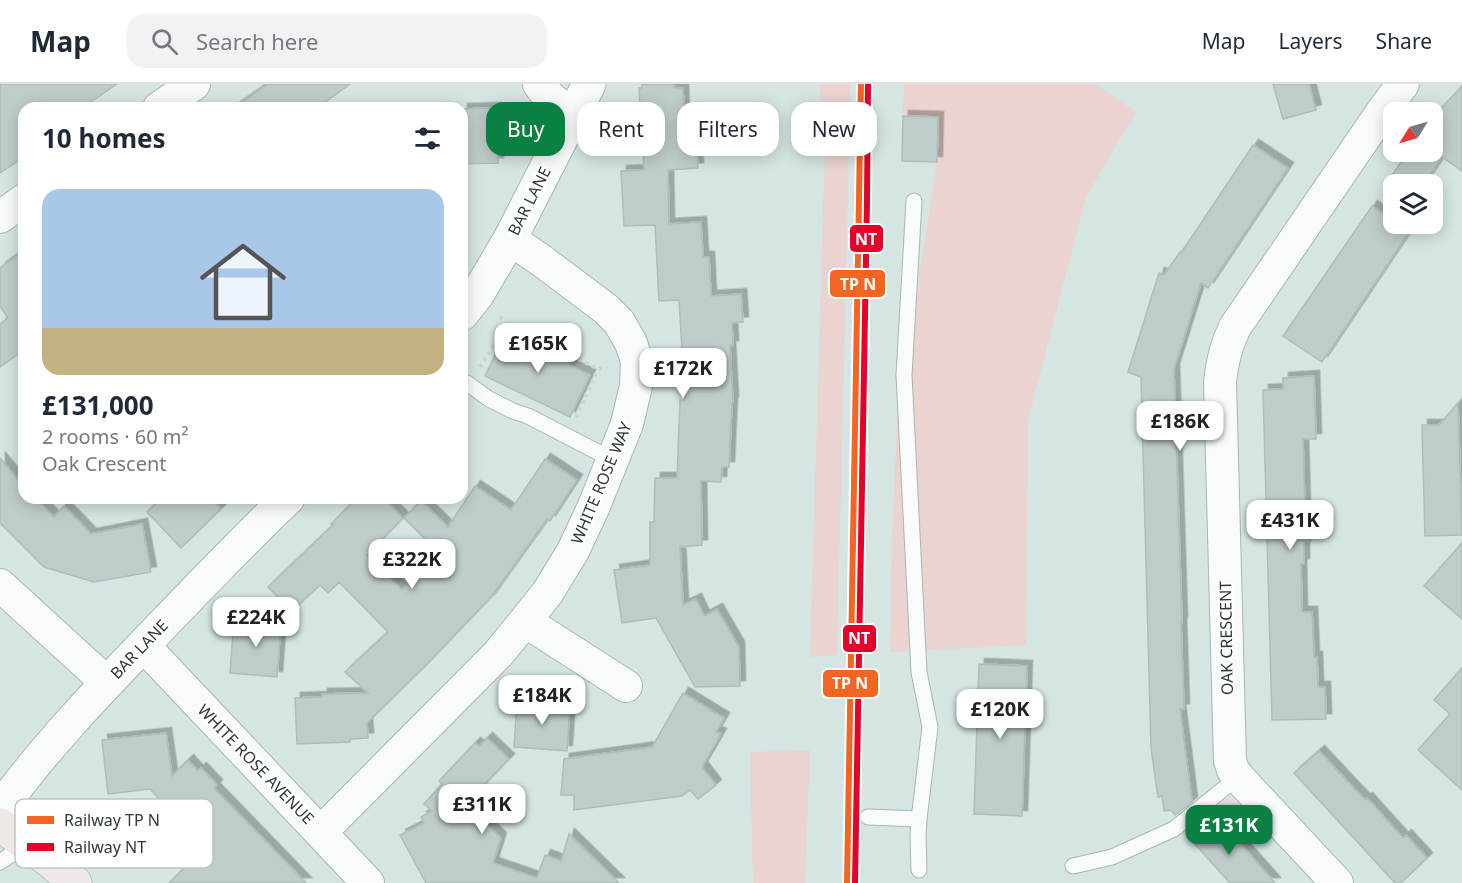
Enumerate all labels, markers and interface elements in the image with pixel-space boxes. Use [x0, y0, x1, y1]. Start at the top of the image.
search box [127, 14, 547, 68]
text: Map [30, 22, 91, 60]
icon: search [148, 25, 181, 58]
text: Search here [196, 26, 318, 56]
text: Map [1202, 27, 1246, 55]
text: Layers [1279, 27, 1343, 55]
text: Share [1376, 27, 1432, 55]
chip: Buy [486, 102, 565, 156]
chip: Rent [577, 102, 665, 156]
chip: Filters [677, 102, 779, 156]
chip: New [791, 102, 877, 156]
north arrow [1383, 102, 1443, 162]
map controls [1383, 102, 1443, 234]
text: 10 homes [42, 120, 166, 156]
icon: filters [411, 122, 444, 155]
street label: BAR LANE [502, 163, 556, 239]
button: layers [1383, 174, 1443, 234]
line badge: NT [849, 224, 884, 253]
icon: home [189, 228, 297, 336]
text: NT [855, 228, 877, 250]
line badge: TP N [829, 269, 886, 298]
text: TP N [840, 273, 876, 295]
pin: £165K [496, 323, 580, 374]
text: £165K [508, 329, 568, 356]
pin: £172K [641, 348, 725, 399]
text: £172K [653, 354, 713, 381]
text: £131,000 [42, 387, 154, 423]
pin: £186K [1138, 401, 1222, 452]
text: £186K [1150, 407, 1210, 434]
street label: WHITE ROSE WAY [565, 418, 637, 548]
text: 2 rooms · 60 m² [42, 423, 189, 450]
text: Oak Crescent [42, 450, 167, 477]
pin: £431K [1248, 500, 1332, 551]
text: £431K [1260, 506, 1320, 533]
pin: £322K [370, 539, 454, 590]
text: £322K [382, 545, 442, 572]
street label: OAK CRESCENT [1214, 581, 1238, 695]
pin: £224K [214, 597, 298, 648]
text: £224K [226, 603, 286, 630]
street label: BAR LANE [105, 615, 173, 683]
line badge: NT [842, 624, 877, 653]
text: NT [848, 627, 870, 649]
line badge: TP N [822, 669, 879, 698]
text: TP N [832, 672, 868, 694]
pin: £184K [500, 675, 584, 726]
text: £184K [512, 681, 572, 708]
pin: £120K [958, 689, 1042, 740]
text: £120K [970, 695, 1030, 722]
street label: WHITE ROSE AVENUE [193, 699, 319, 829]
pin: £311K [440, 784, 524, 835]
text: £311K [452, 790, 512, 817]
legend [15, 799, 213, 868]
pin: £131K [1187, 805, 1271, 856]
text: Railway TP N [64, 809, 160, 831]
text: £131K [1199, 811, 1259, 838]
text: Railway NT [64, 836, 146, 858]

